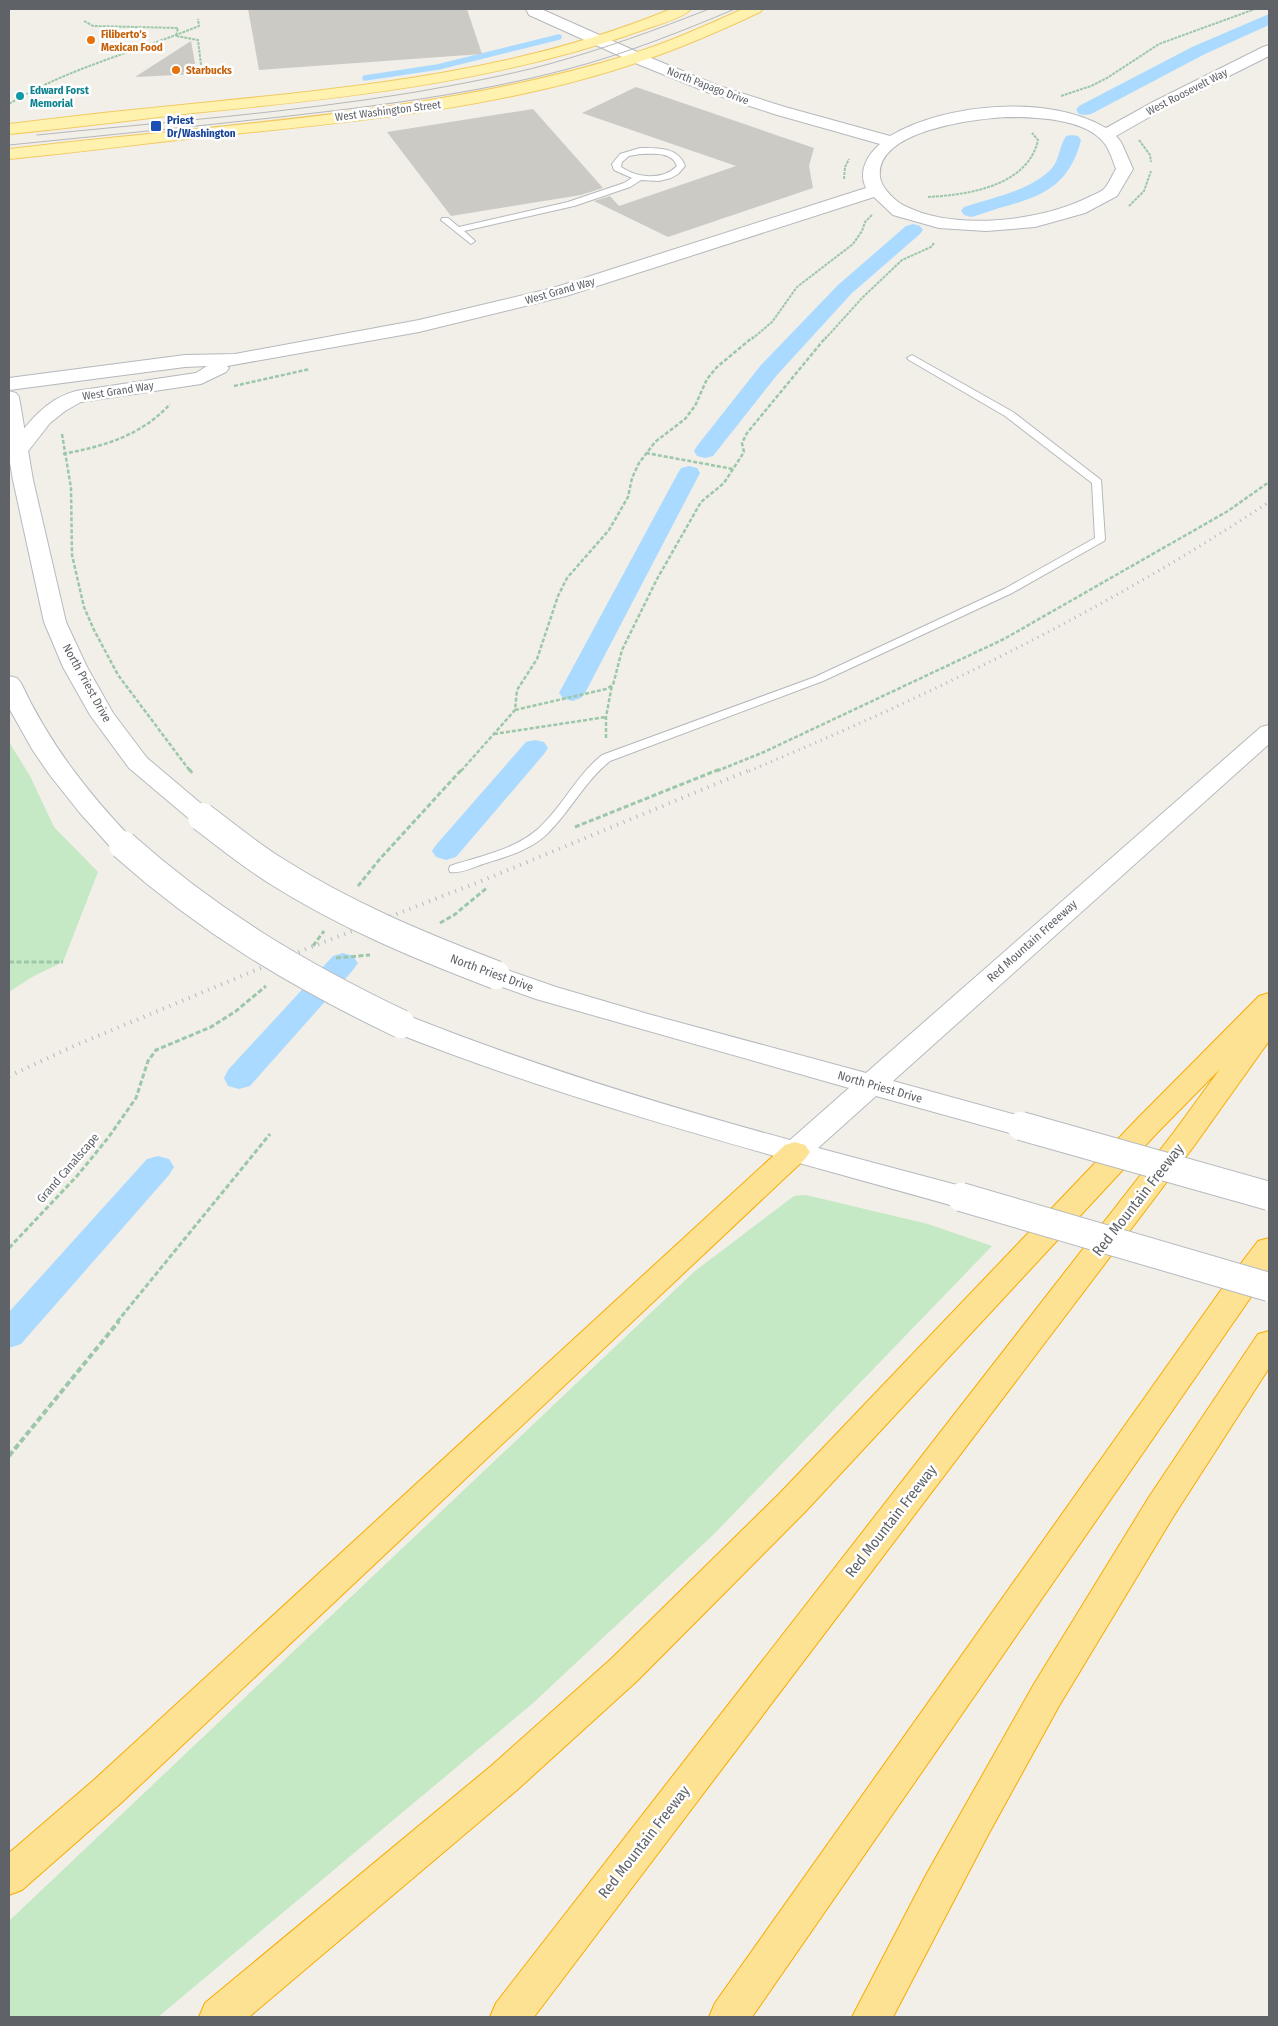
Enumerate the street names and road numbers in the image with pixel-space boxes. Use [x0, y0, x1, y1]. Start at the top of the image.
street label: North Papago Drive [665, 64, 751, 108]
street label: West Roosevelt Way [1144, 66, 1230, 118]
street label: West Washington Street [334, 98, 442, 124]
street label: West Grand Way [524, 275, 596, 307]
street label: West Grand Way [81, 379, 155, 403]
street label: North Priest Drive [60, 641, 114, 725]
street label: Red Mountain Freeeway [984, 897, 1080, 985]
street label: North Priest Drive [449, 951, 535, 995]
street label: North Priest Drive [836, 1068, 924, 1106]
street label: Grand Canalscape [34, 1130, 102, 1206]
street label: Red Mountain Freeway [1089, 1140, 1188, 1260]
street label: Red Mountain Freeway [842, 1461, 941, 1581]
street label: Red Mountain Freeway [595, 1782, 694, 1902]

